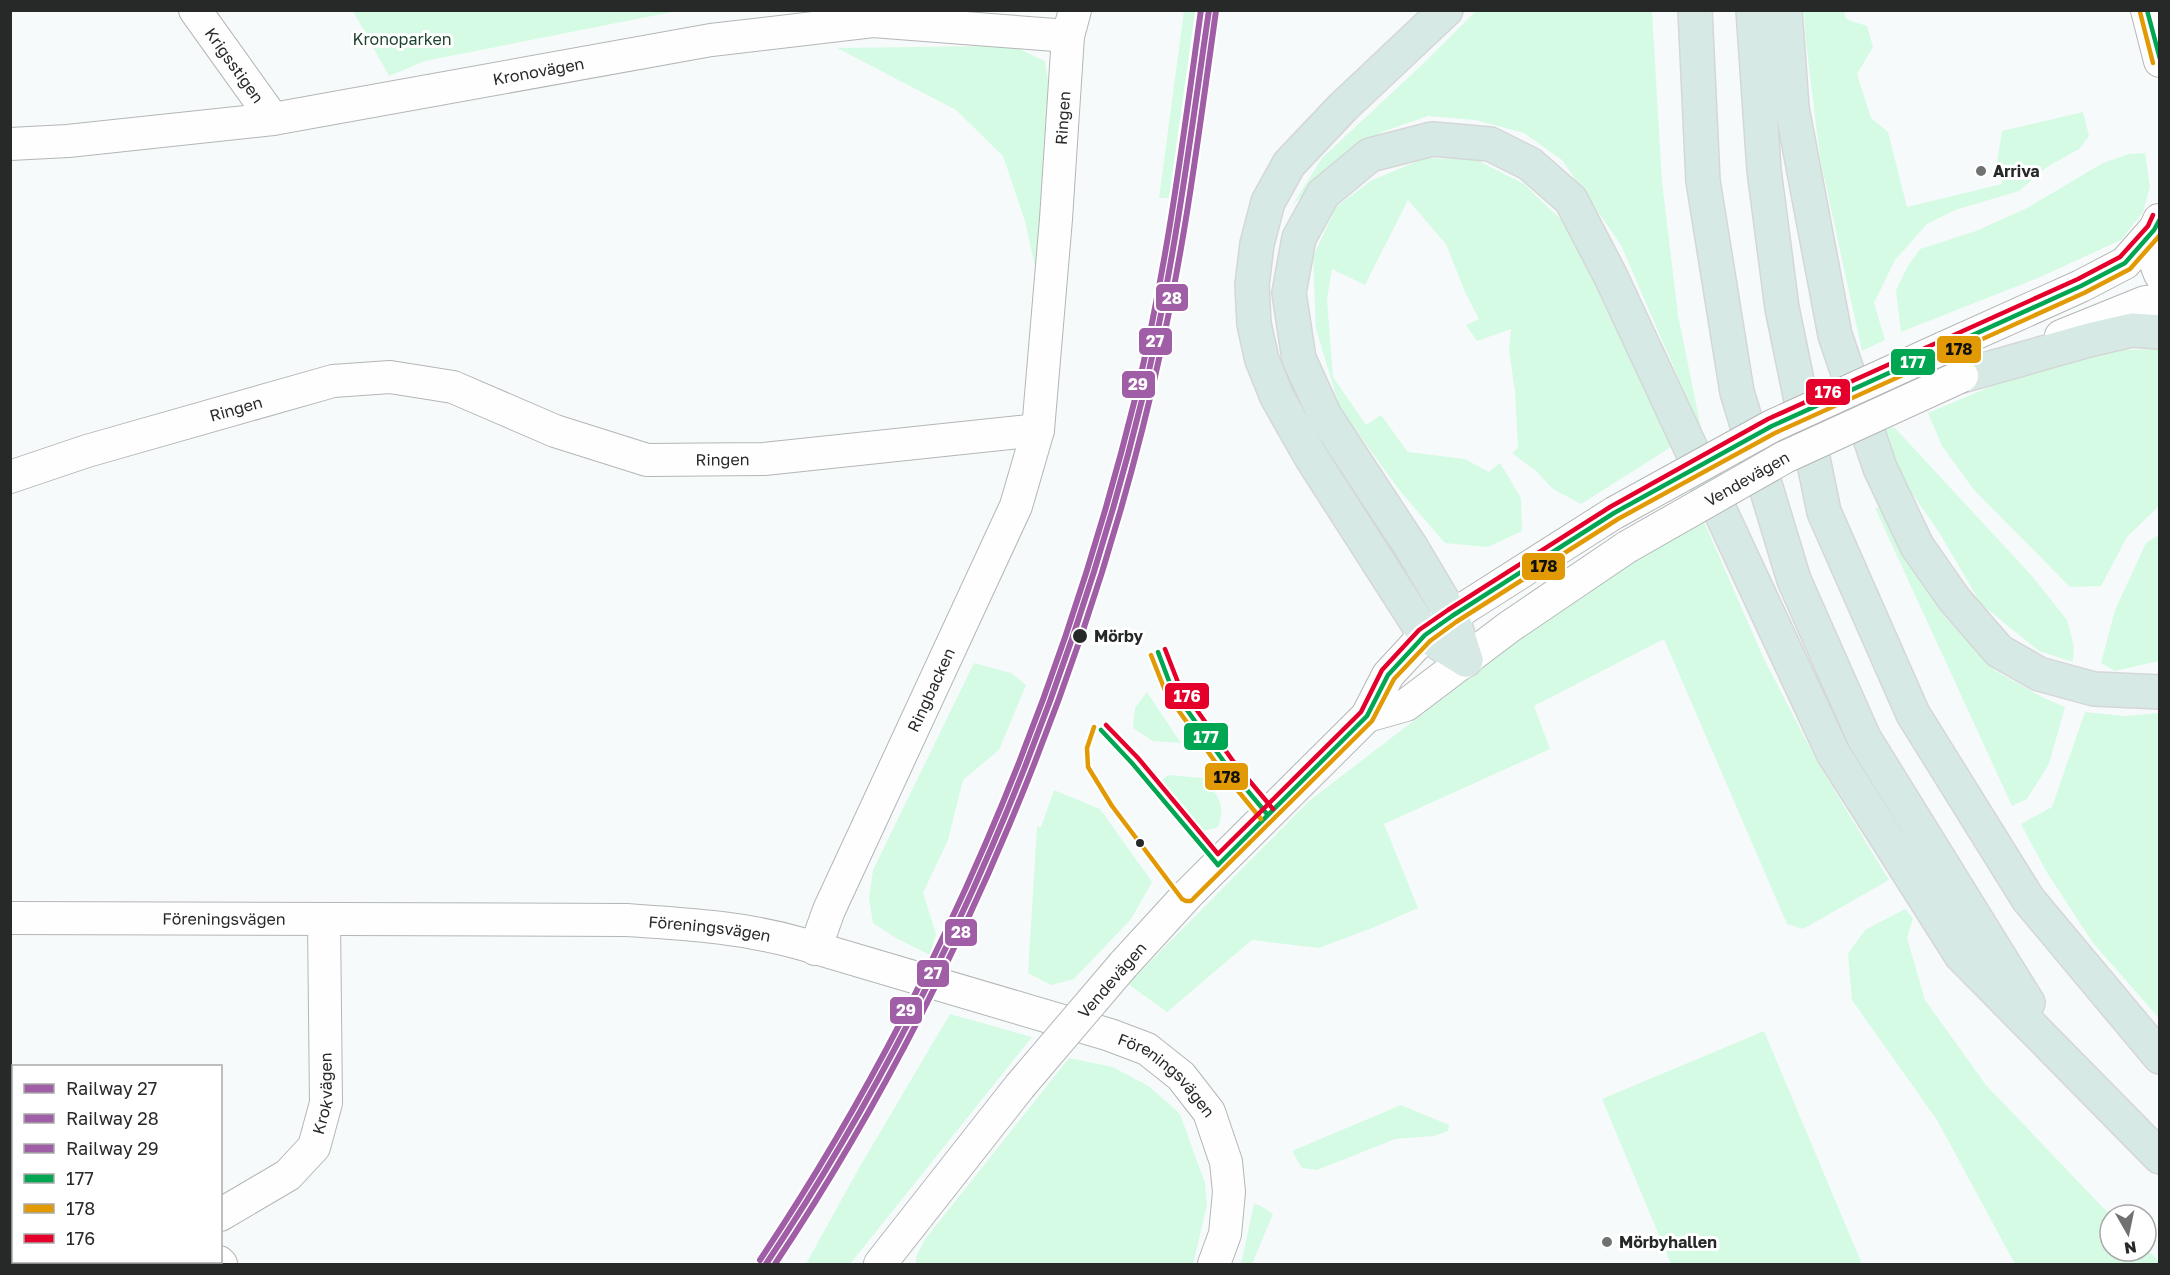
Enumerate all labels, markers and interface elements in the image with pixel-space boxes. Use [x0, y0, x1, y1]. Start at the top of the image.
street label: Krigsstigen [201, 24, 268, 107]
park label: Kronoparken [352, 29, 452, 49]
street label: Kronovägen [491, 53, 586, 89]
street label: Ringen [1051, 90, 1074, 146]
place label: Arriva [1993, 161, 2040, 181]
marker: Arriva [1974, 164, 1988, 178]
line badge: 28 [1155, 283, 1189, 312]
text: 28 [1162, 288, 1182, 308]
line badge: 27 [1138, 327, 1173, 356]
text: 27 [1146, 331, 1165, 351]
line badge: 178 [1936, 335, 1982, 364]
text: 178 [1945, 339, 1973, 359]
line badge: 177 [1890, 348, 1936, 376]
text: 177 [1900, 352, 1926, 372]
line badge: 29 [1121, 370, 1156, 399]
text: 29 [1128, 374, 1148, 394]
line badge: 176 [1805, 378, 1851, 406]
text: 176 [1814, 382, 1842, 402]
street label: Ringen [207, 392, 265, 426]
street label: Vendevägen [1701, 447, 1793, 511]
street label: Ringen [695, 449, 750, 470]
line badge: 178 [1521, 552, 1566, 581]
text: 178 [1530, 556, 1558, 576]
place label: Mörby [1094, 626, 1144, 646]
marker: Mörby [1071, 627, 1089, 645]
street label: Ringbacken [903, 645, 959, 735]
line badge: 176 [1164, 682, 1210, 710]
text: 176 [1173, 686, 1201, 706]
line badge: 177 [1183, 722, 1229, 751]
text: 177 [1193, 727, 1219, 747]
line badge: 178 [1204, 762, 1249, 791]
text: 178 [1213, 767, 1241, 787]
unlabelled marker [1134, 837, 1146, 849]
street label: Föreningsvägen [162, 908, 286, 929]
street label: Föreningsvägen [648, 912, 773, 946]
line badge: 28 [944, 918, 978, 947]
text: 28 [951, 922, 971, 942]
street label: Vendevägen [1074, 938, 1150, 1022]
line badge: 27 [916, 959, 950, 988]
text: 27 [924, 963, 943, 983]
line badge: 29 [889, 996, 923, 1025]
text: 29 [896, 1000, 916, 1020]
street label: Föreningsvägen [1115, 1029, 1219, 1121]
street label: Krokvägen [308, 1052, 337, 1137]
legend [12, 1065, 222, 1263]
text: Railway 27 [66, 1077, 157, 1099]
text: Railway 28 [66, 1107, 159, 1129]
text: Railway 29 [66, 1137, 159, 1159]
text: 177 [66, 1167, 94, 1189]
text: 178 [66, 1197, 95, 1219]
north arrow [2098, 1203, 2158, 1263]
text: 176 [66, 1227, 95, 1249]
place label: Mörbyhallen [1619, 1232, 1717, 1252]
marker: Mörbyhallen [1600, 1235, 1614, 1249]
text: N [2123, 1237, 2138, 1259]

